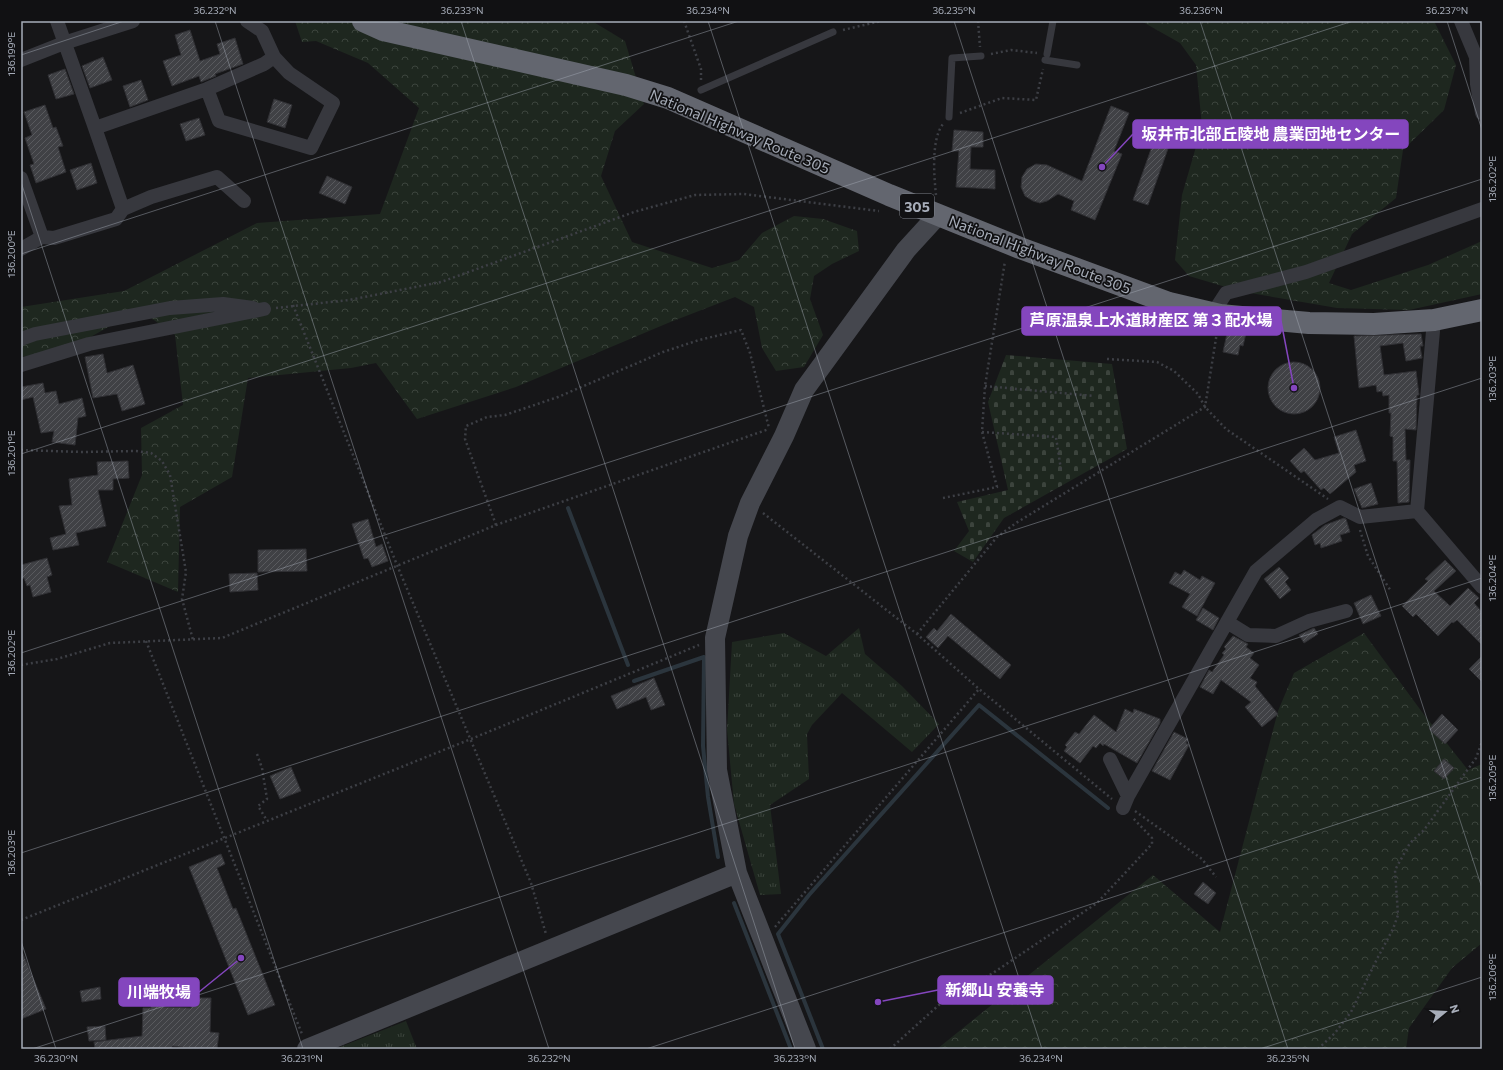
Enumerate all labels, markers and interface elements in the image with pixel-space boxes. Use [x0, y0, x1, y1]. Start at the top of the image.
text: 36.232°N [193, 4, 237, 16]
text: 36.233°N [440, 4, 484, 16]
text: 36.234°N [686, 4, 730, 16]
text: 36.235°N [932, 4, 976, 16]
text: 36.236°N [1179, 4, 1223, 16]
text: 36.237°N [1426, 4, 1468, 16]
text: 136.199°E [5, 32, 17, 76]
street label: National Highway Route 305 [647, 85, 833, 177]
callout: 坂井市北部丘陵地 農業団地センター [1133, 120, 1408, 148]
text: 坂井市北部丘陵地 農業団地センター [1141, 124, 1401, 143]
text: 136.202°E [1486, 156, 1498, 202]
road number: 305 [900, 194, 934, 218]
street label: National Highway Route 305 [946, 211, 1134, 297]
text: 136.200°E [5, 230, 17, 278]
callout: 芦原温泉上水道財産区 第３配水場 [1022, 307, 1281, 335]
text: 芦原温泉上水道財産区 第３配水場 [1029, 310, 1273, 329]
text: 136.203°E [1486, 356, 1498, 402]
text: 136.201°E [5, 430, 17, 476]
text: 136.204°E [1486, 554, 1498, 601]
text: 136.202°E [5, 630, 17, 676]
text: 136.205°E [1486, 755, 1498, 801]
text: 136.203°E [5, 830, 17, 876]
text: 136.206°E [1486, 953, 1498, 1000]
callout: 新郷山 安養寺 [938, 976, 1053, 1004]
callout: 川端牧場 [119, 978, 199, 1006]
text: 新郷山 安養寺 [945, 980, 1045, 999]
text: 川端牧場 [127, 982, 191, 1001]
north arrow [1425, 992, 1465, 1032]
text: N [1448, 1003, 1462, 1015]
text: 36.230°N [34, 1052, 78, 1064]
text: 36.231°N [281, 1052, 323, 1064]
text: 36.232°N [527, 1052, 571, 1064]
text: 36.233°N [773, 1052, 817, 1064]
text: 36.234°N [1019, 1052, 1063, 1064]
text: 36.235°N [1266, 1052, 1310, 1064]

